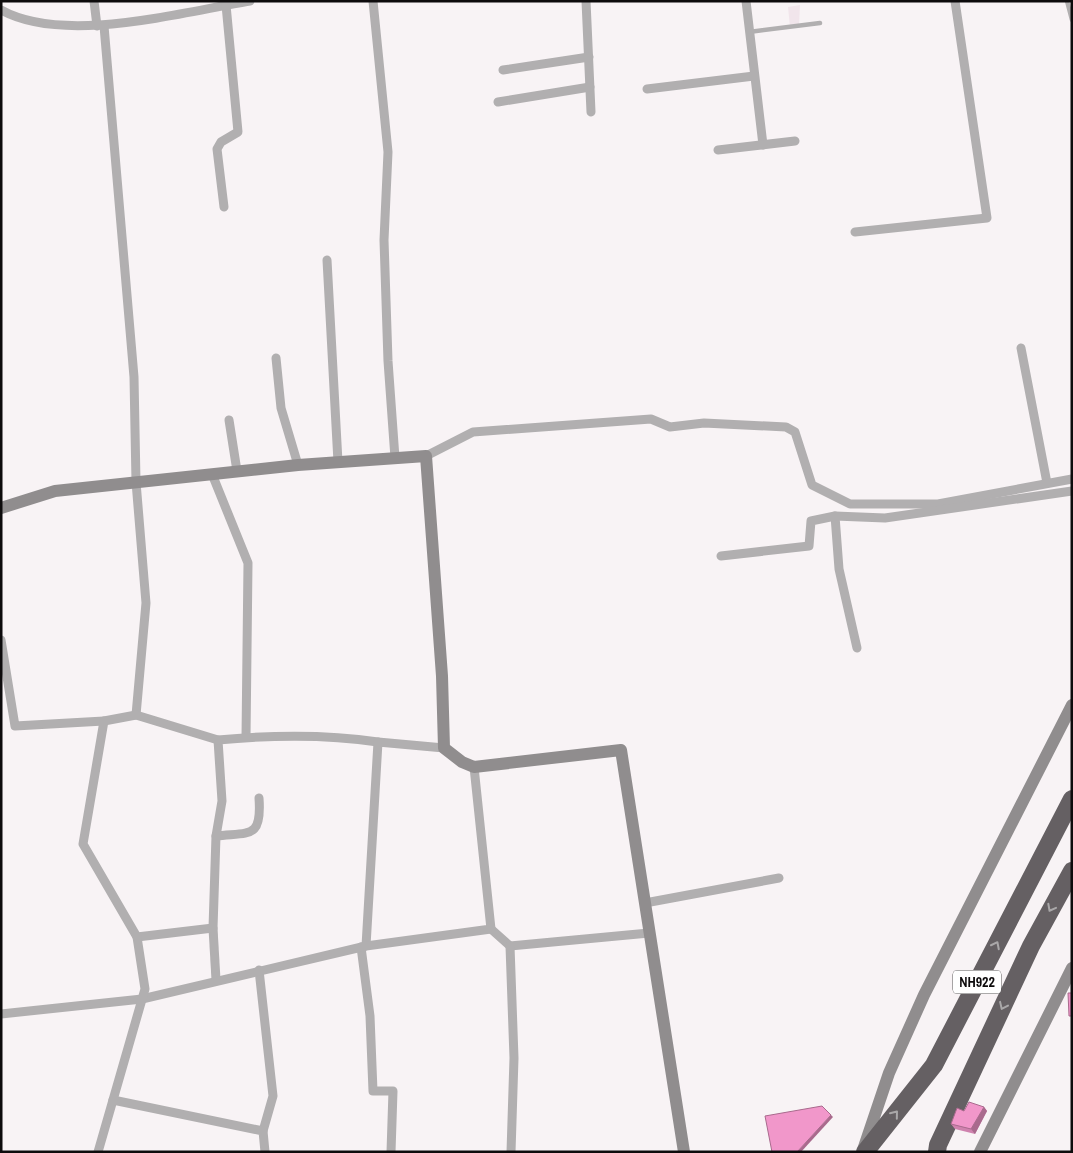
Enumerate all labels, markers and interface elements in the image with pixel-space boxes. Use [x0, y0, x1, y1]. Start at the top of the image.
one-way arrow [1048, 903, 1058, 912]
one-way arrow [990, 941, 1000, 950]
road number: NH922 [953, 970, 1001, 994]
one-way arrow [999, 1001, 1009, 1010]
one-way arrow [890, 1111, 898, 1120]

